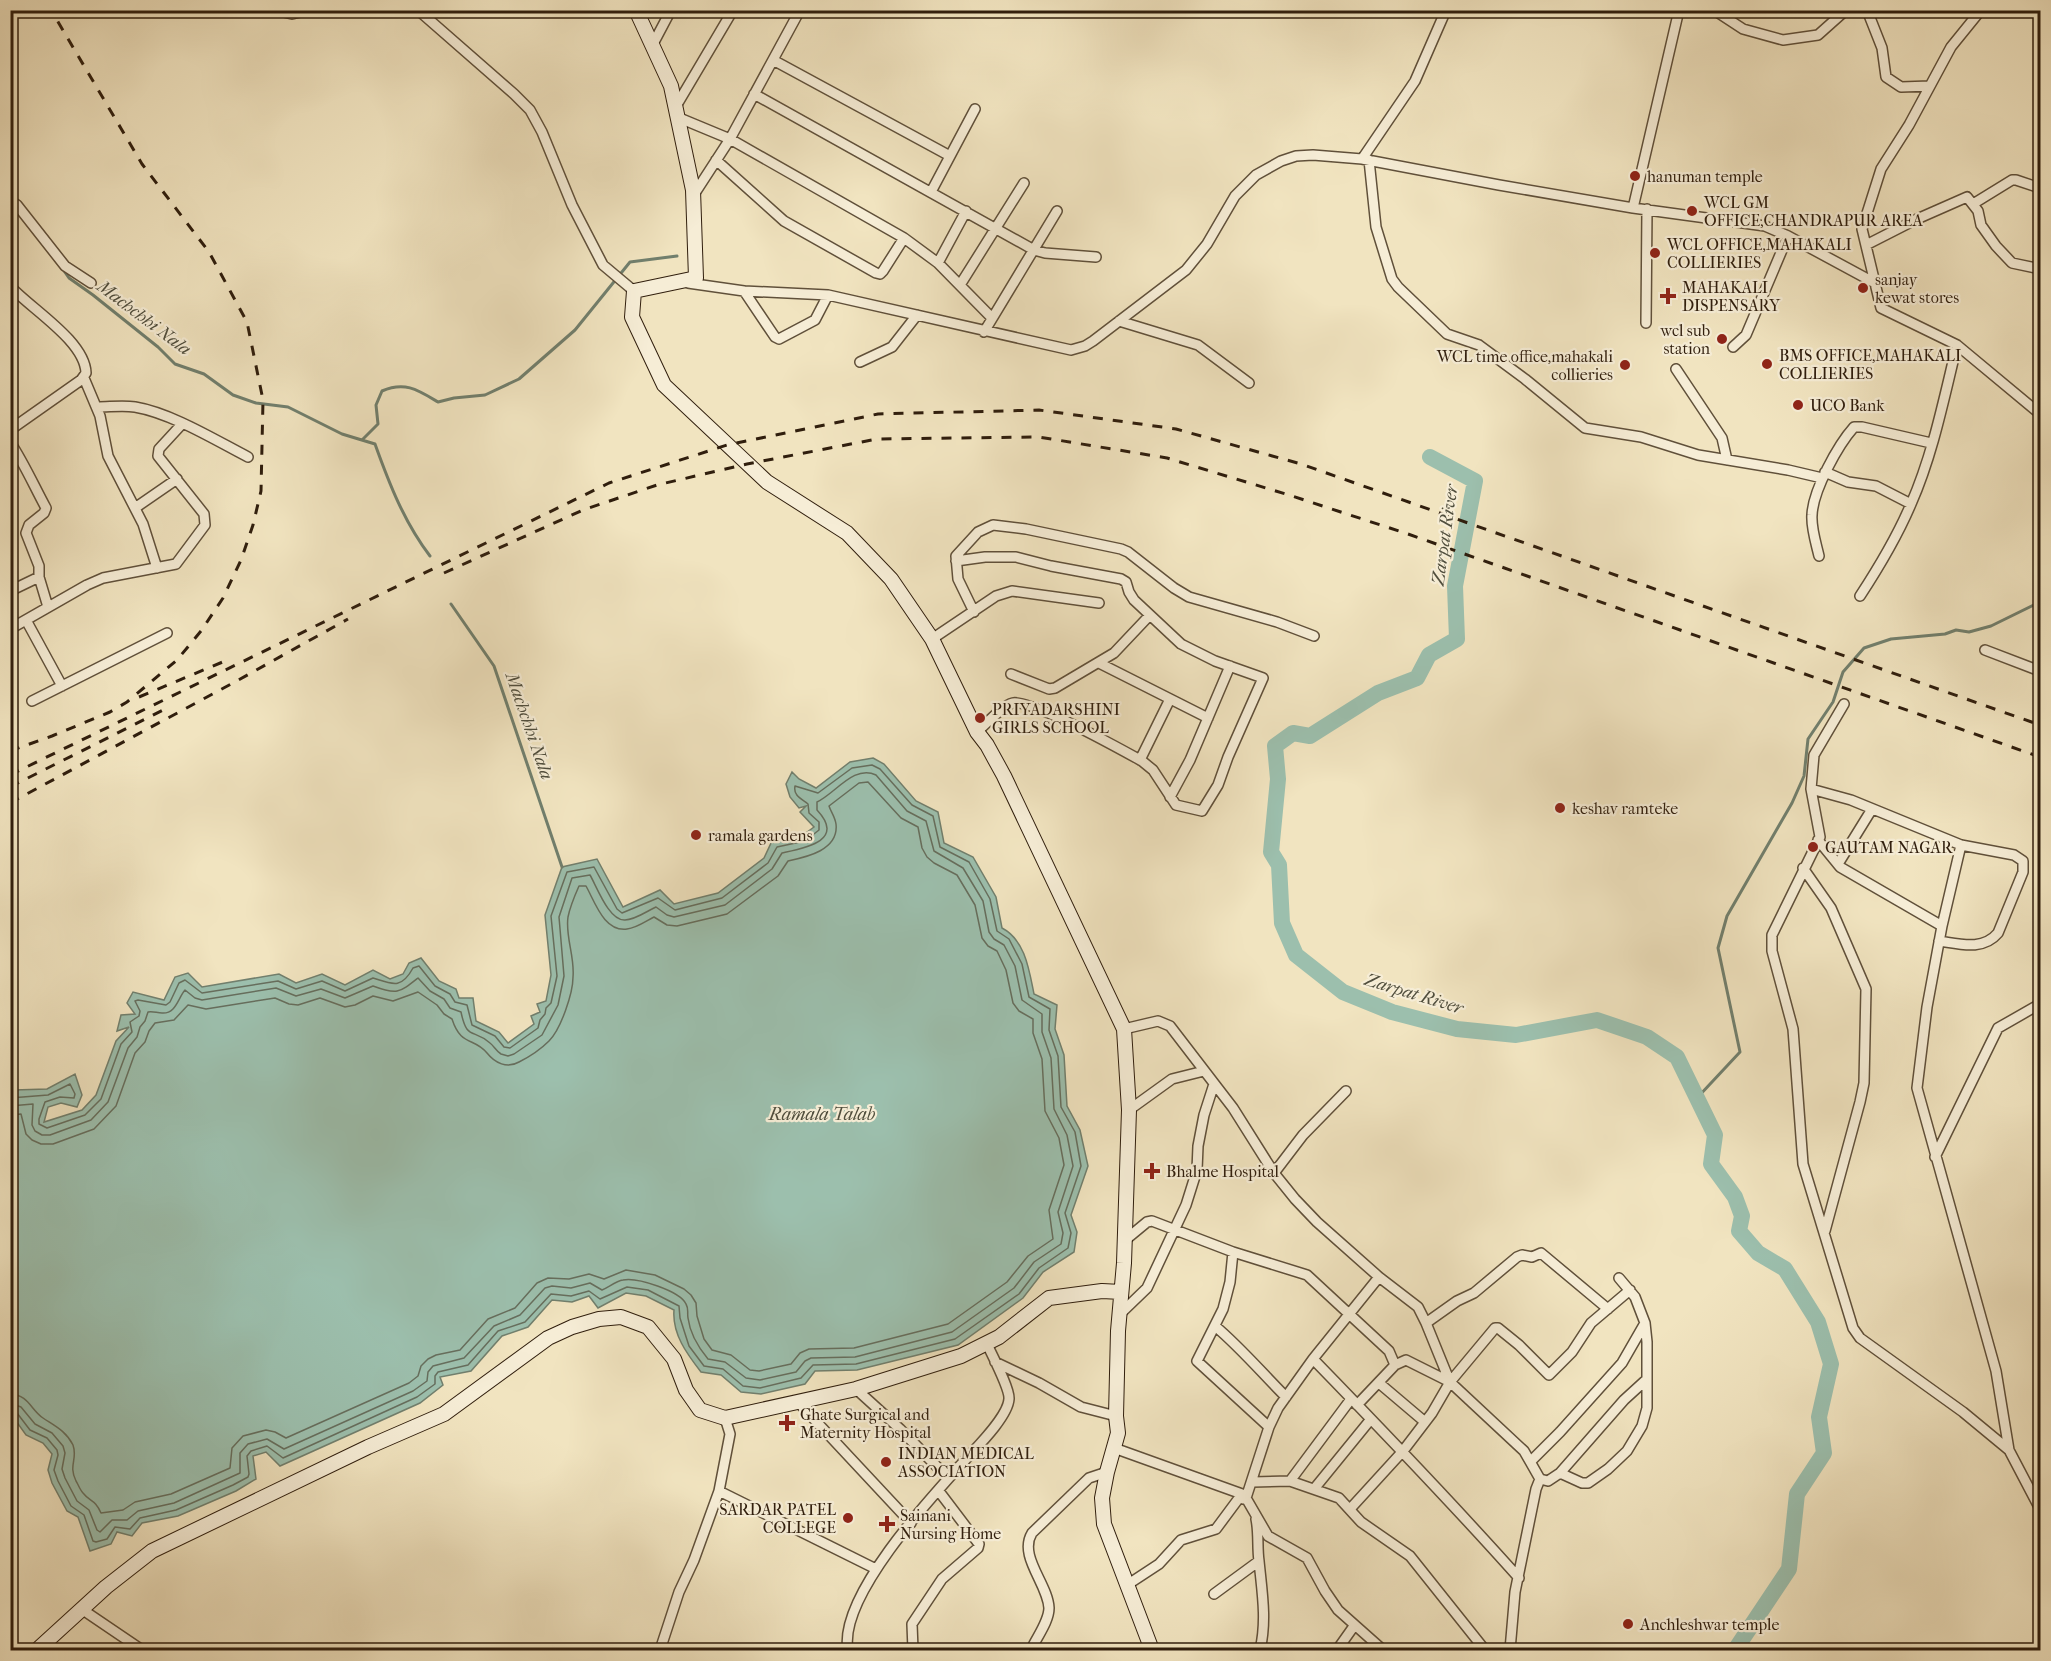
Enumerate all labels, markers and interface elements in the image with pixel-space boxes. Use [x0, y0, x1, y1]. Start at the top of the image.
place label: hanuman temple [1647, 167, 1763, 186]
marker: hanuman temple [1628, 169, 1642, 183]
place label: WCL GM OFFICE,CHANDRAPUR AREA [1703, 193, 1923, 230]
marker: WCL GM OFFICE,CHANDRAPUR AREA [1685, 204, 1699, 218]
place label: WCL OFFICE,MAHAKALI COLLIERIES [1666, 235, 1852, 272]
marker: WCL OFFICE,MAHAKALI COLLIERIES [1648, 246, 1662, 260]
place label: sanjay kewat stores [1875, 270, 1959, 307]
water label: Machchhi Nala [91, 275, 195, 360]
place label: MAHAKALI DISPENSARY [1682, 278, 1781, 315]
marker: sanjay kewat stores [1856, 281, 1870, 295]
marker: MAHAKALI DISPENSARY [1659, 287, 1677, 305]
place label: wcl sub station [1659, 321, 1711, 358]
marker: wcl sub station [1715, 332, 1729, 346]
place label: BMS OFFICE,MAHAKALI COLLIERIES [1779, 346, 1961, 383]
place label: WCL time office,mahakali collieries [1436, 347, 1613, 384]
marker: BMS OFFICE,MAHAKALI COLLIERIES [1760, 357, 1774, 371]
marker: WCL time office,mahakali collieries [1618, 358, 1632, 372]
place label: UCO Bank [1810, 396, 1885, 415]
marker: UCO Bank [1791, 398, 1805, 412]
water label: Zarpat River [1427, 481, 1463, 588]
water label: Machchhi Nala [500, 668, 557, 782]
place label: PRIYADARSHINI GIRLS SCHOOL [992, 700, 1120, 737]
marker: PRIYADARSHINI GIRLS SCHOOL [973, 711, 987, 725]
place label: keshav ramteke [1572, 799, 1678, 818]
marker: keshav ramteke [1553, 801, 1567, 815]
place label: ramala gardens [708, 826, 813, 845]
marker: ramala gardens [689, 828, 703, 842]
place label: GAUTAM NAGAR [1825, 838, 1954, 857]
marker: GAUTAM NAGAR [1806, 840, 1820, 854]
water label: Zarpat River [1361, 969, 1467, 1019]
water label: Ramala Talab [768, 1104, 875, 1125]
marker: Bhalme Hospital [1143, 1162, 1161, 1180]
place label: Bhalme Hospital [1166, 1162, 1280, 1181]
place label: Ghate Surgical and Maternity Hospital [800, 1405, 932, 1442]
marker: Ghate Surgical and Maternity Hospital [778, 1414, 796, 1432]
place label: INDIAN MEDICAL ASSOCIATION [897, 1444, 1034, 1481]
marker: INDIAN MEDICAL ASSOCIATION [879, 1455, 893, 1469]
place label: SARDAR PATEL COLLEGE [719, 1500, 836, 1537]
place label: Sainani Nursing Home [900, 1506, 1001, 1543]
marker: SARDAR PATEL COLLEGE [841, 1511, 855, 1525]
marker: Sainani Nursing Home [878, 1515, 896, 1533]
place label: Anchleshwar temple [1639, 1615, 1779, 1634]
marker: Anchleshwar temple [1621, 1617, 1635, 1631]

